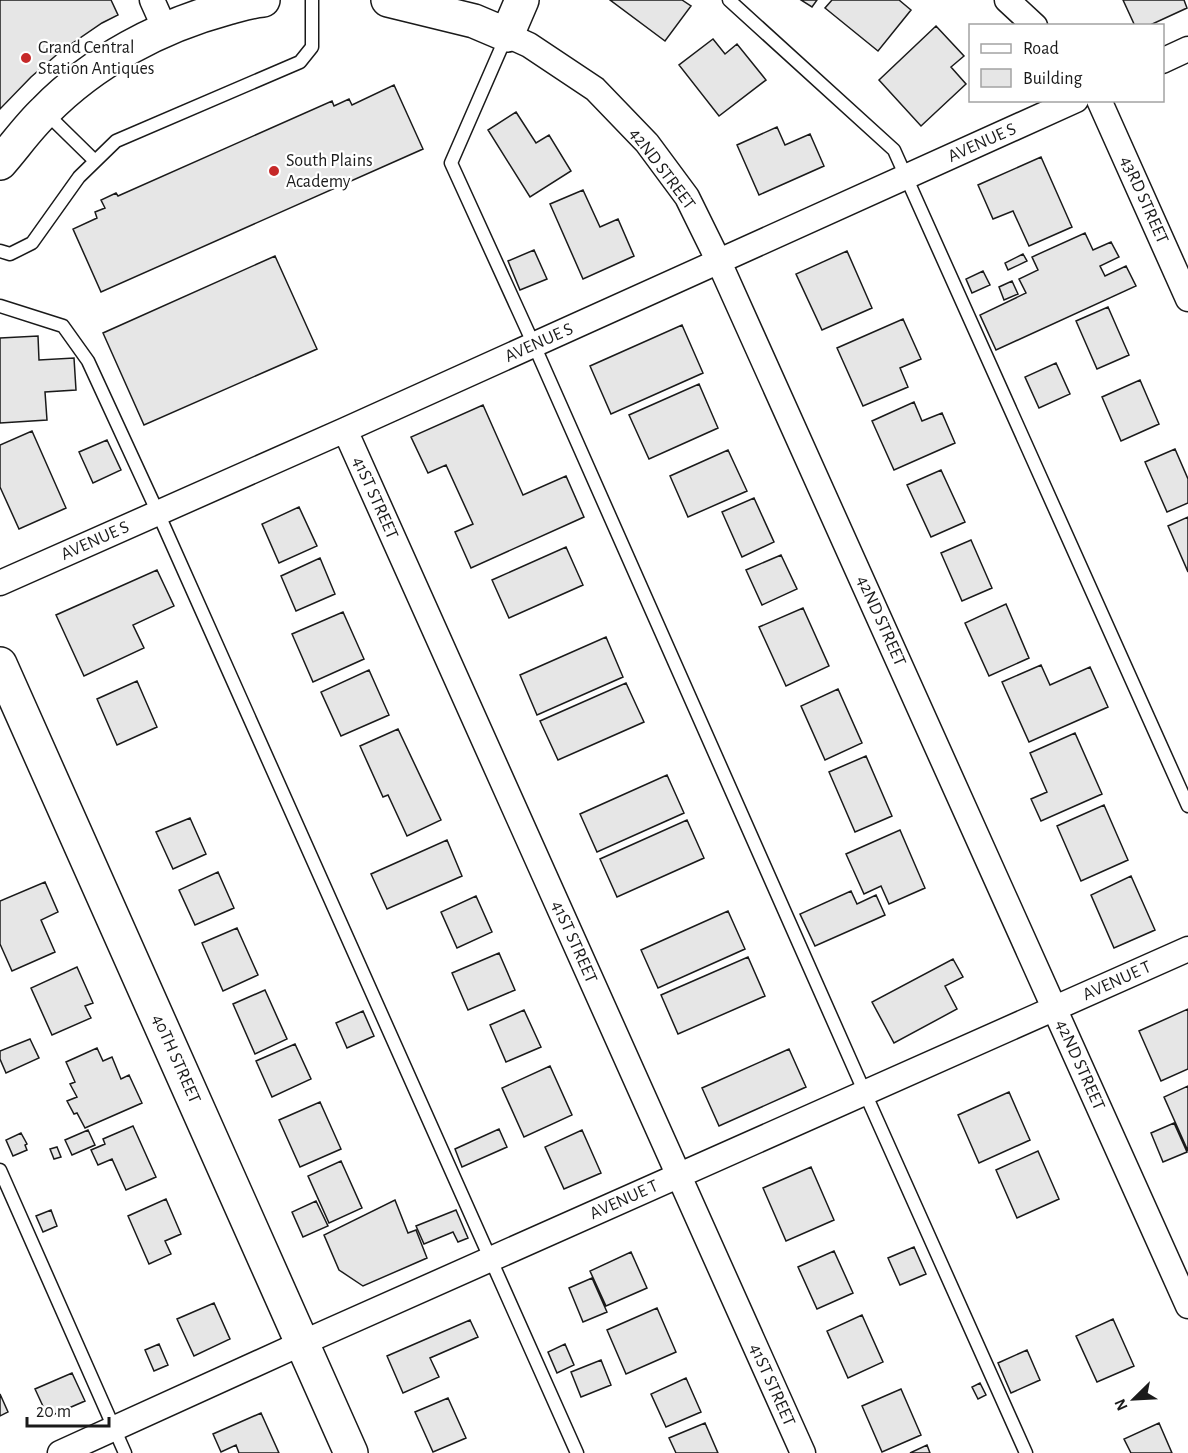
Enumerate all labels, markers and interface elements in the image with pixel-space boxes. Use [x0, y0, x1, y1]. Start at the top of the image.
legend [969, 24, 1164, 102]
place label: Grand Central Station Antiques [38, 39, 154, 78]
text: Road [1023, 40, 1059, 58]
marker: Grand Central Station Antiques [19, 51, 33, 65]
text: Building [1023, 70, 1083, 88]
street label: AVENUE S [945, 120, 1019, 166]
street label: 42ND STREET [626, 125, 698, 213]
place label: South Plains Academy [286, 152, 373, 191]
street label: 43RD STREET [1117, 153, 1171, 247]
marker: South Plains Academy [267, 164, 281, 178]
street label: AVENUE S [502, 320, 576, 366]
street label: 41ST STREET [349, 454, 401, 542]
street label: AVENUE S [58, 518, 132, 564]
street label: 42ND STREET [853, 573, 909, 669]
street label: 41ST STREET [548, 898, 600, 986]
street label: AVENUE T [1080, 958, 1154, 1004]
street label: 40TH STREET [148, 1012, 204, 1106]
street label: 42ND STREET [1052, 1017, 1108, 1113]
street label: AVENUE T [587, 1177, 661, 1223]
street label: 41ST STREET [746, 1341, 798, 1429]
north arrow [1104, 1369, 1164, 1429]
scale bar [27, 1390, 110, 1428]
text: N [1112, 1396, 1131, 1413]
text: 20 m [36, 1403, 71, 1421]

